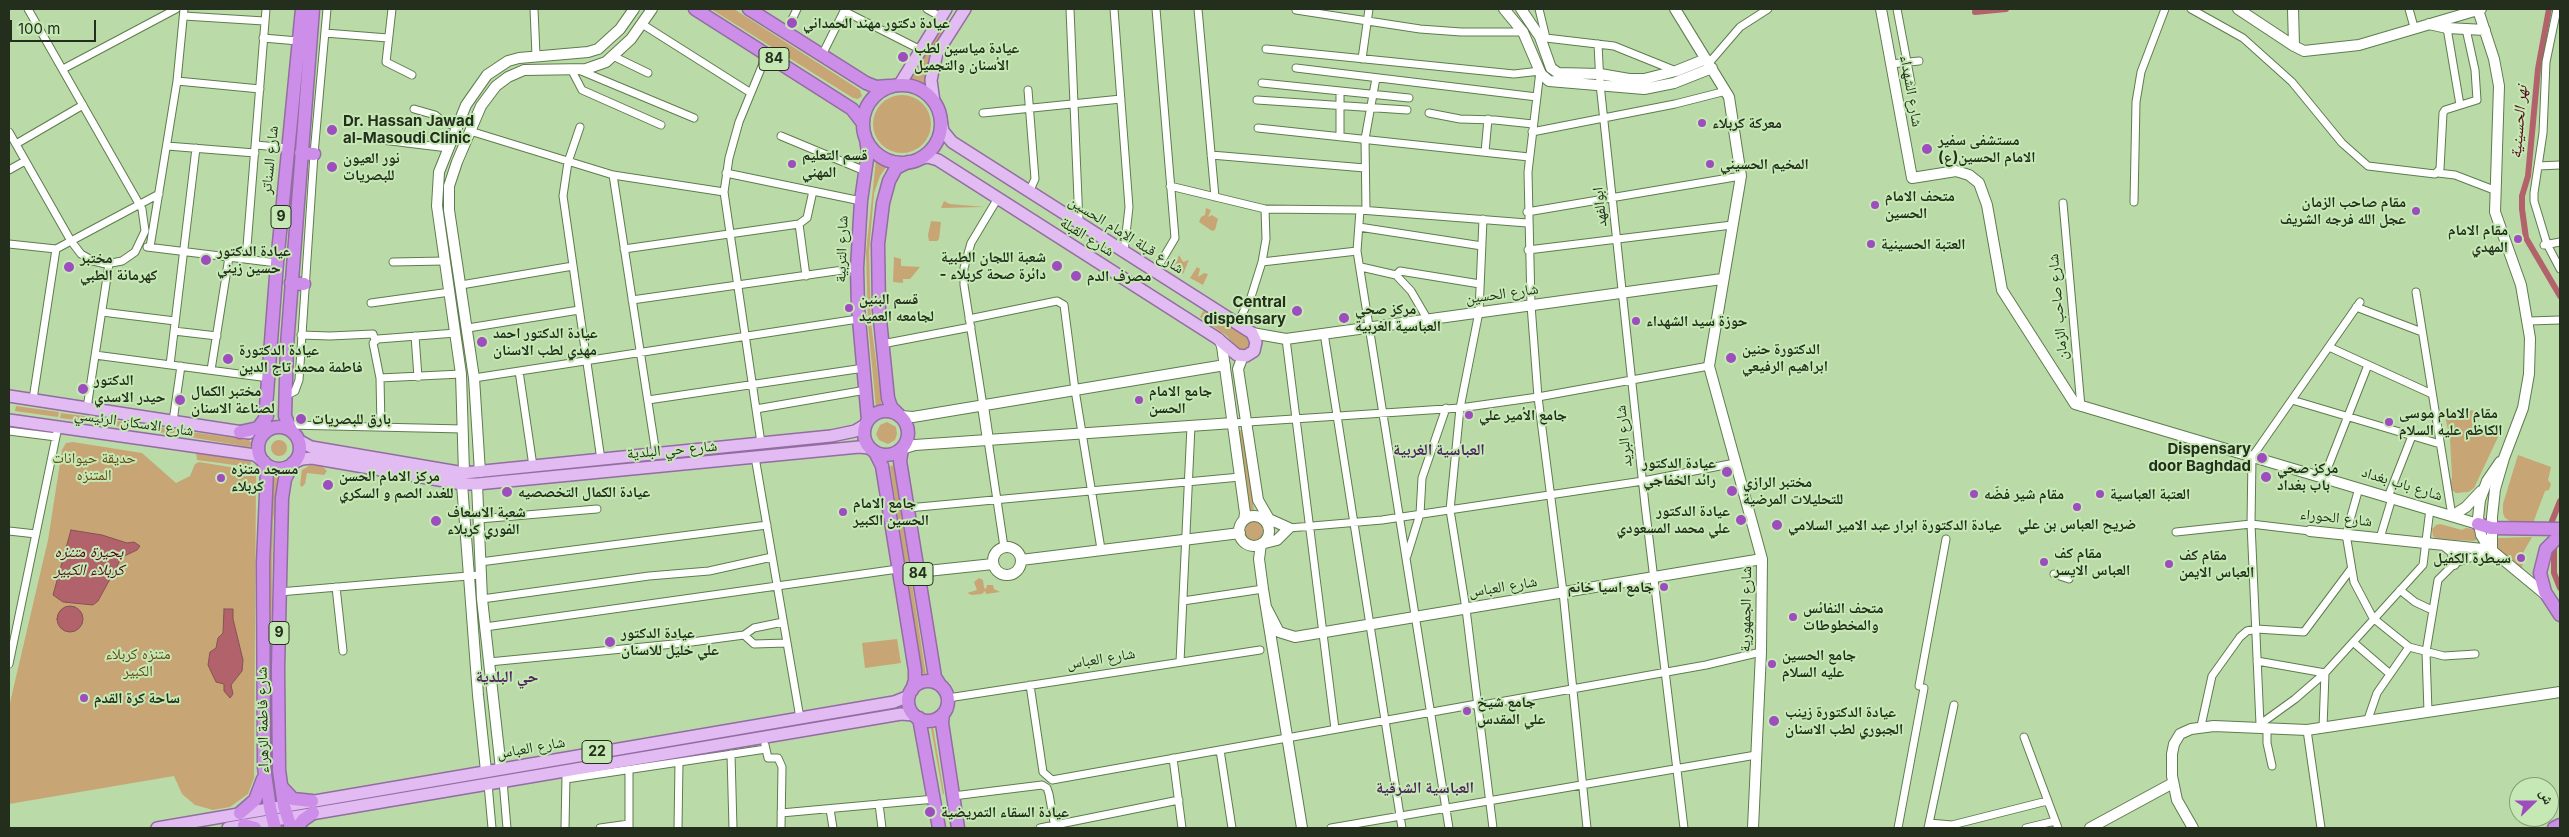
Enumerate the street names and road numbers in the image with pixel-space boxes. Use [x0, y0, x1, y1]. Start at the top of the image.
road number: 84 [759, 48, 789, 70]
street label: شارع الشهداء [1896, 54, 1926, 128]
street label: شارع السناتر [257, 125, 283, 195]
street label: ابوالفهد [1589, 186, 1611, 228]
street label: شارع قبلة الإمام الحسين [1065, 192, 1187, 278]
road number: 9 [271, 206, 291, 228]
street label: شارع القبلة [1057, 213, 1117, 261]
street label: شارع التربية [832, 215, 852, 283]
street label: شارع صاحب الزمان [2044, 253, 2072, 361]
street label: شارع الحسين [1464, 280, 1540, 308]
street label: شارع البريد [1612, 404, 1636, 468]
street label: شارع الاسكان الرئيسي [73, 406, 195, 440]
street label: شارع حي البلدية [626, 437, 718, 463]
street label: شارع باب بغداد [2359, 463, 2445, 505]
street label: شارع الحوراء [2299, 505, 2373, 531]
road number: 84 [903, 562, 933, 586]
street label: شارع الجمهورية [1736, 566, 1756, 652]
street label: شارع العباس [1467, 573, 1539, 601]
road number: 9 [269, 622, 289, 644]
street label: شارع العباس [1065, 645, 1137, 673]
street label: شارع فاطمة الزهراء [253, 667, 273, 773]
street label: شارع العباس [495, 733, 567, 763]
road number: 22 [582, 740, 612, 764]

